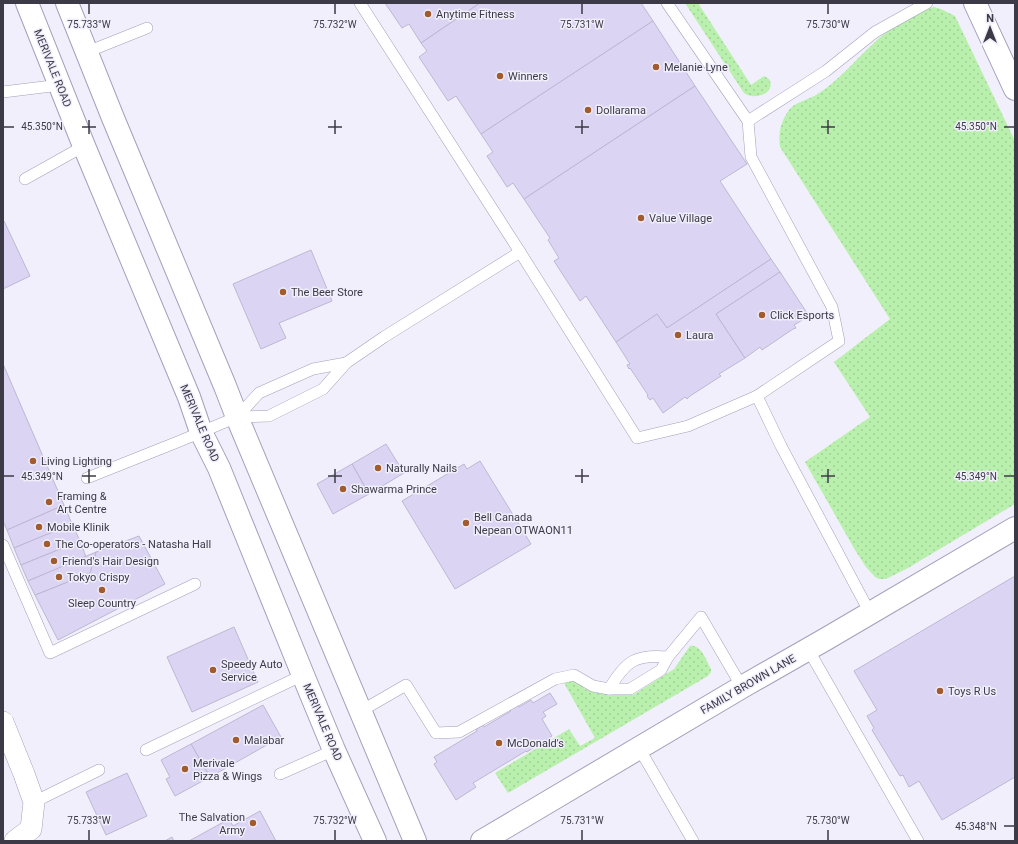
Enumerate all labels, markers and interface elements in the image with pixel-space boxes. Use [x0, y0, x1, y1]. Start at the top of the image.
place label: Anytime Fitness [436, 8, 515, 21]
north arrow [970, 8, 1010, 48]
marker: Anytime Fitness [423, 9, 433, 19]
text: N [986, 12, 994, 25]
text: 75.733°W [67, 19, 111, 30]
text: 75.732°W [313, 19, 357, 30]
text: 75.731°W [560, 19, 604, 30]
text: 75.730°W [806, 19, 850, 30]
street label: MERIVALE ROAD [31, 27, 74, 109]
place label: Melanie Lyne [664, 61, 728, 74]
marker: Melanie Lyne [651, 62, 661, 72]
place label: Winners [508, 70, 548, 83]
marker: Winners [495, 71, 505, 81]
place label: Dollarama [596, 104, 646, 117]
marker: Dollarama [583, 105, 593, 115]
text: 45.350°N [21, 121, 63, 132]
text: 45.350°N [955, 121, 997, 132]
place label: Value Village [649, 212, 712, 225]
marker: Value Village [636, 213, 646, 223]
place label: The Beer Store [291, 286, 363, 299]
marker: The Beer Store [278, 287, 288, 297]
place label: Click Esports [770, 309, 835, 322]
marker: Click Esports [757, 310, 767, 320]
place label: Laura [686, 329, 713, 342]
marker: Laura [673, 330, 683, 340]
street label: MERIVALE ROAD [177, 382, 222, 464]
place label: Living Lighting [41, 455, 112, 468]
marker: Living Lighting [28, 456, 38, 466]
place label: Naturally Nails [386, 462, 457, 475]
marker: Naturally Nails [373, 463, 383, 473]
text: 45.349°N [21, 471, 63, 482]
text: 45.349°N [955, 471, 997, 482]
place label: Shawarma Prince [351, 483, 437, 496]
marker: Shawarma Prince [338, 484, 348, 494]
place label: Framing & Art Centre [57, 490, 107, 516]
marker: Framing & Art Centre [44, 497, 54, 507]
place label: Bell Canada Nepean OTWAON11 [474, 511, 573, 537]
marker: Bell Canada Nepean OTWAON11 [461, 518, 471, 528]
place label: Mobile Klinik [47, 521, 110, 534]
marker: Mobile Klinik [34, 522, 44, 532]
place label: The Co-operators - Natasha Hall [55, 538, 211, 551]
marker: The Co-operators - Natasha Hall [42, 539, 52, 549]
place label: Friend's Hair Design [62, 555, 159, 568]
marker: Friend's Hair Design [49, 556, 59, 566]
place label: Tokyo Crispy [67, 571, 130, 584]
marker: Tokyo Crispy [54, 572, 64, 582]
marker: Sleep Country [97, 585, 107, 595]
place label: Sleep Country [68, 597, 137, 610]
street label: FAMILY BROWN LANE [698, 652, 798, 717]
place label: Speedy Auto Service [221, 658, 282, 684]
marker: Speedy Auto Service [208, 665, 218, 675]
street label: MERIVALE ROAD [300, 681, 345, 763]
place label: Toys R Us [948, 685, 996, 698]
marker: Toys R Us [935, 686, 945, 696]
place label: Malabar [244, 734, 284, 747]
marker: Malabar [231, 735, 241, 745]
place label: McDonald's [507, 737, 564, 750]
marker: McDonald's [494, 738, 504, 748]
place label: Merivale Pizza & Wings [193, 757, 262, 783]
marker: Merivale Pizza & Wings [180, 764, 190, 774]
place label: The Salvation Army [179, 811, 246, 837]
text: 75.733°W [67, 815, 111, 826]
text: 75.732°W [313, 815, 357, 826]
text: 75.731°W [560, 815, 604, 826]
text: 75.730°W [806, 815, 850, 826]
marker: The Salvation Army [248, 818, 258, 828]
text: 45.348°N [955, 821, 997, 832]

